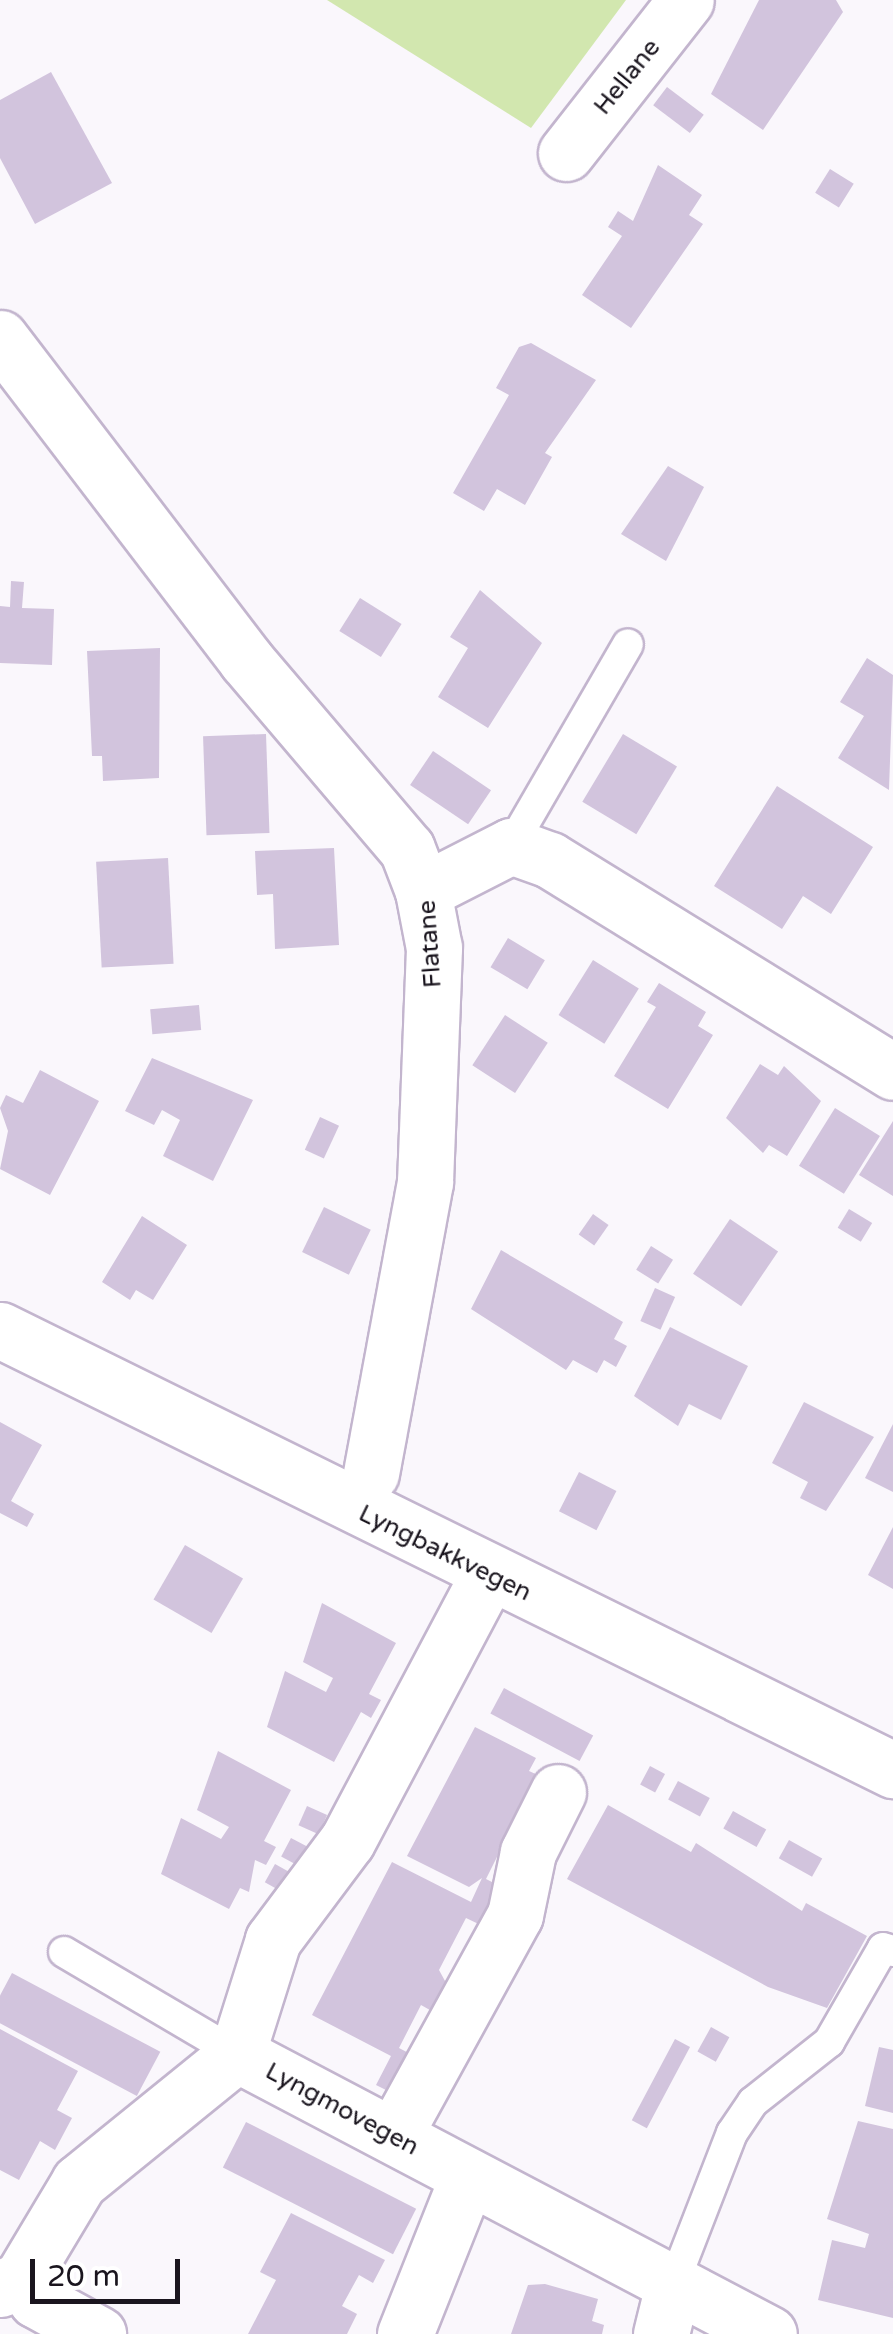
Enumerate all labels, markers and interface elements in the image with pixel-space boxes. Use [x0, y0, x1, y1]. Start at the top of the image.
street label: Hellane [587, 33, 667, 121]
street label: Flatane [412, 899, 448, 989]
street label: Lyngbakkvegen [354, 1498, 536, 1608]
street label: Lyngmovegen [260, 2056, 424, 2162]
scale bar [35, 2239, 185, 2301]
text: 20 m [47, 2258, 120, 2295]

